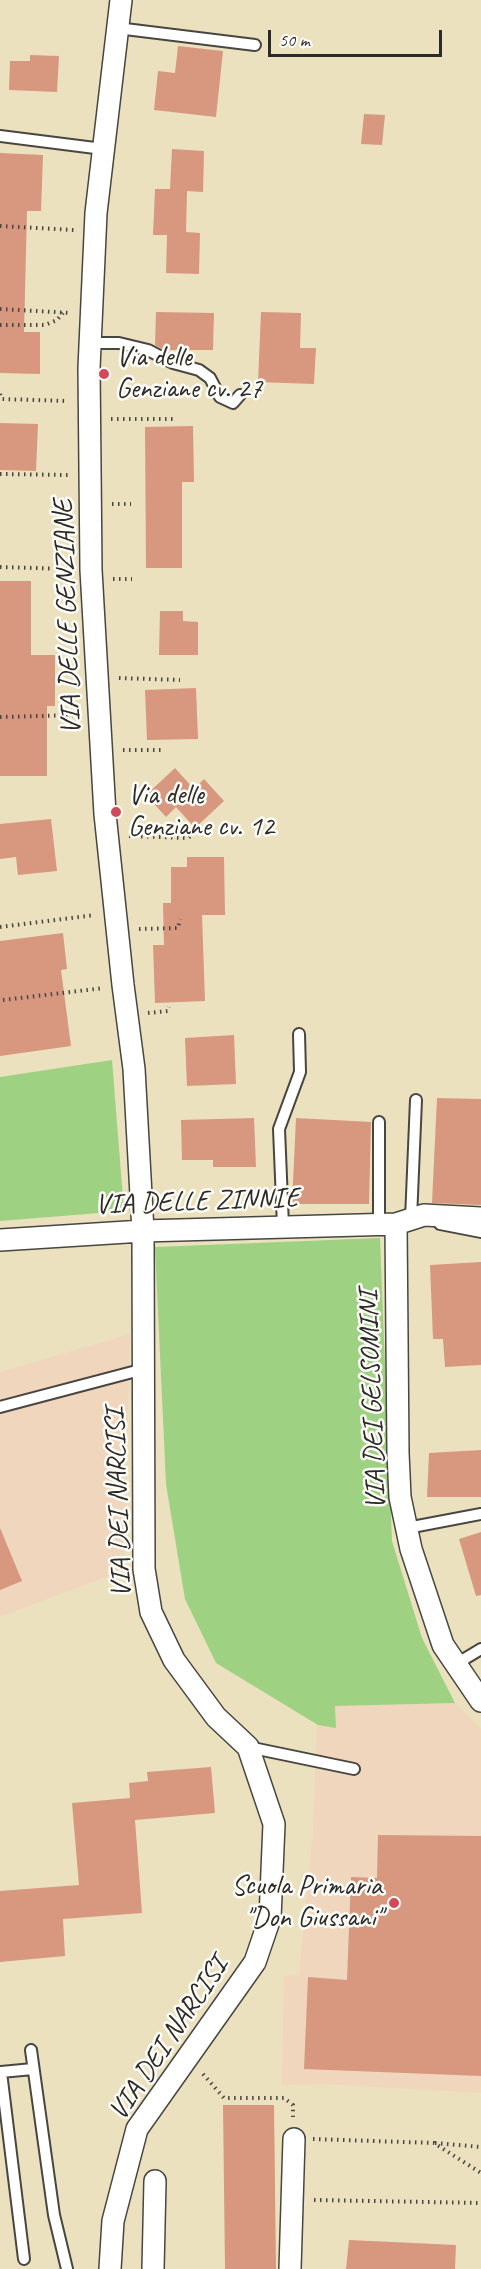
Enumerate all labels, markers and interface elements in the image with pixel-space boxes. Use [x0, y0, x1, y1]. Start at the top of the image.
scale bar [271, 18, 445, 56]
text: 50 m [279, 29, 310, 51]
place label: Via delle Genziane cv. 27 [116, 341, 262, 407]
marker: Via delle Genziane cv. 27 [97, 367, 111, 381]
street label: VIA DELLE GENZIANE [47, 499, 89, 735]
place label: Via delle Genziane cv. 12 [128, 779, 274, 845]
marker: Via delle Genziane cv. 12 [109, 805, 123, 819]
street label: VIA DELLE ZINNIE [95, 1182, 299, 1222]
street label: VIA DEI GELSOMINI [352, 1290, 394, 1510]
street label: VIA DEI NARCISI [99, 1408, 139, 1598]
place label: Scuola Primaria "Don Giussani" [231, 1870, 382, 1936]
marker: Scuola Primaria "Don Giussani" [387, 1896, 401, 1910]
street label: VIA DEI NARCISI [102, 1951, 236, 2127]

